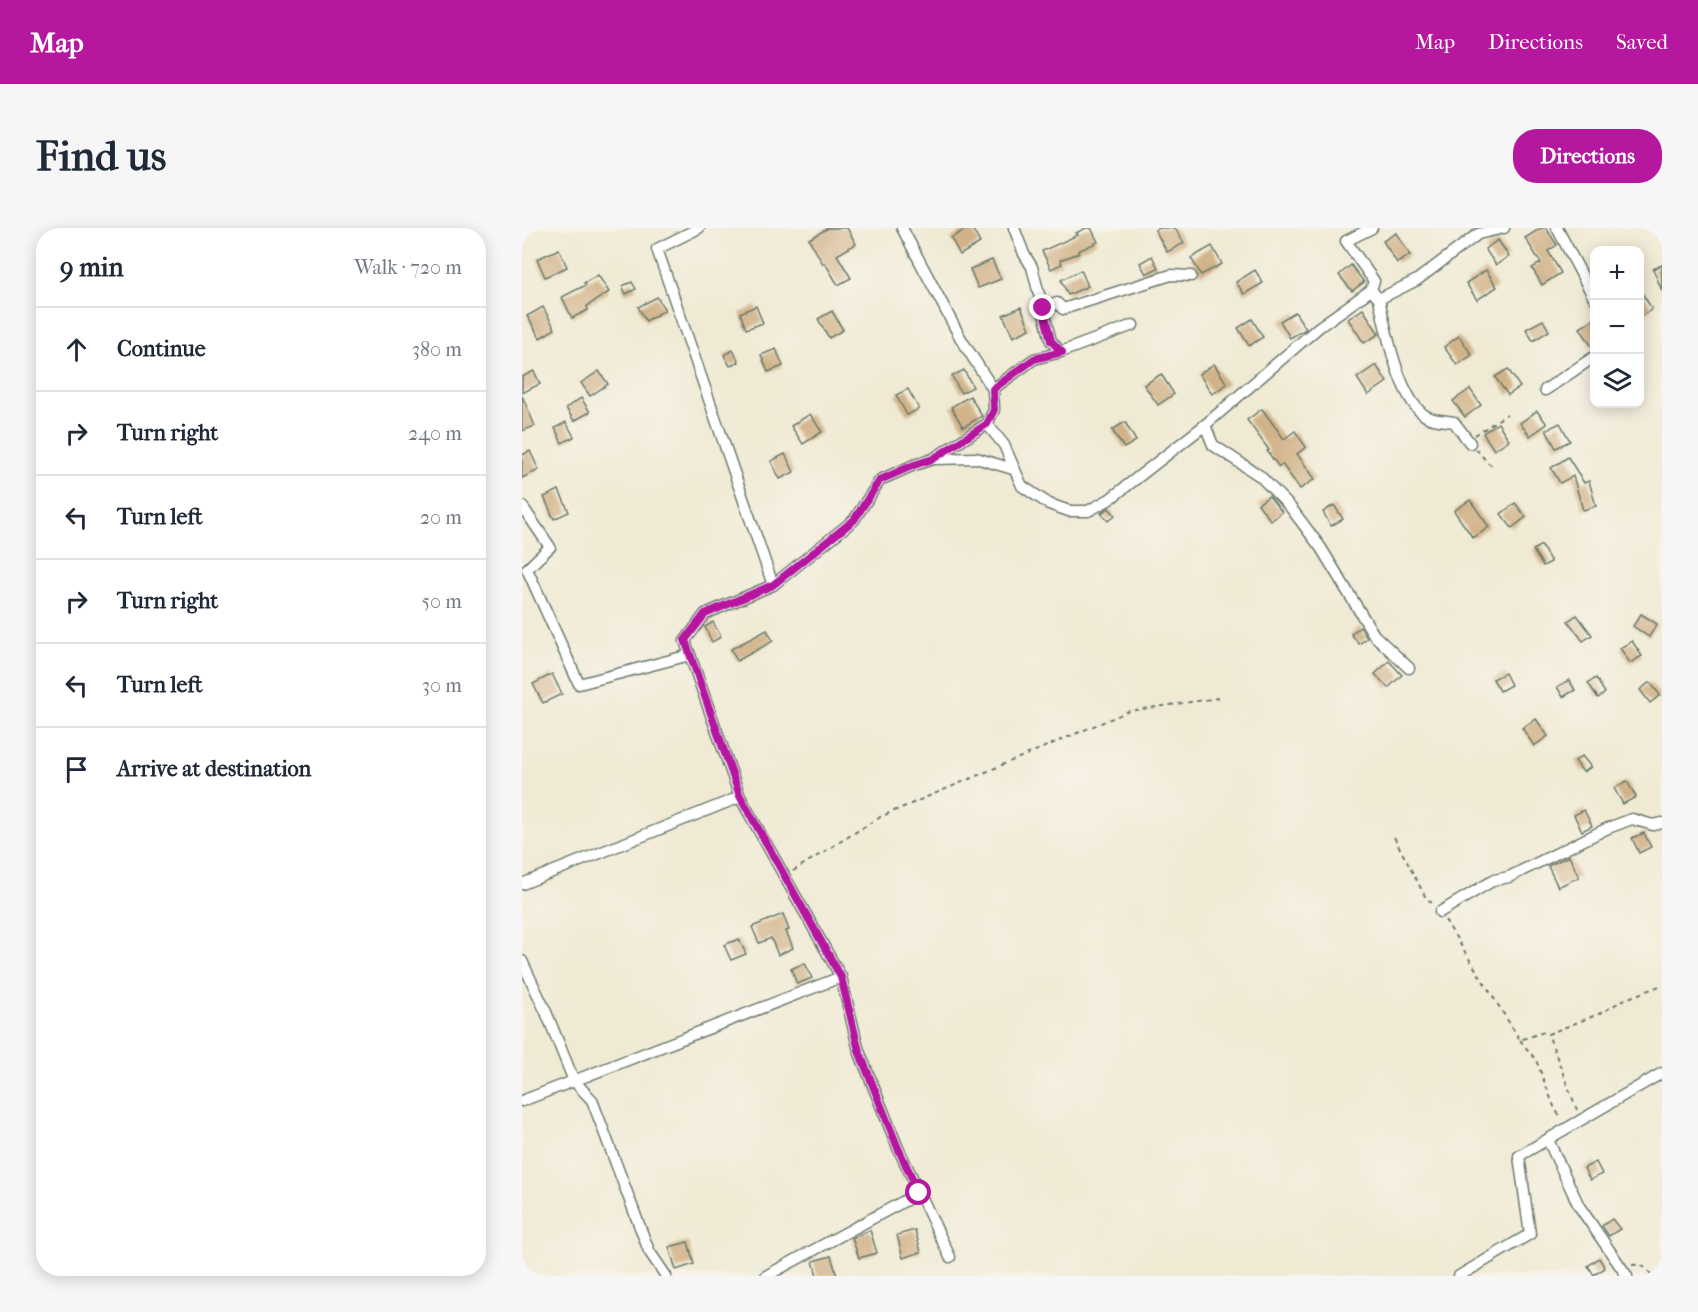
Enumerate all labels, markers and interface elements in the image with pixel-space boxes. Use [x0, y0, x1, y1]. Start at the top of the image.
text: Map [30, 26, 84, 59]
text: Map [1415, 30, 1455, 54]
text: Directions [1488, 30, 1583, 54]
text: Saved [1616, 30, 1668, 54]
button: Directions [1513, 129, 1662, 183]
text: Find us [36, 132, 166, 181]
map controls [1590, 246, 1644, 408]
button: + [1590, 246, 1644, 300]
text: 9 min [60, 252, 124, 283]
text: Walk · 720 m [354, 256, 462, 279]
route end [1029, 294, 1055, 320]
button: − [1590, 300, 1644, 354]
icon: ahead [60, 333, 93, 366]
text: Continue [117, 336, 206, 362]
text: 380 m [412, 338, 462, 361]
button: layers [1590, 354, 1644, 408]
icon: right [60, 417, 93, 450]
text: Turn right [117, 420, 218, 446]
text: 240 m [408, 422, 462, 445]
icon: left [60, 501, 93, 534]
text: Turn left [117, 504, 203, 530]
text: 20 m [420, 506, 462, 529]
icon: right [60, 585, 93, 618]
text: Turn right [117, 588, 218, 614]
text: 50 m [421, 590, 462, 613]
icon: left [60, 669, 93, 702]
text: Turn left [117, 672, 203, 698]
text: 30 m [422, 674, 462, 697]
icon: arrive [60, 753, 93, 786]
text: Arrive at destination [117, 756, 311, 782]
route start [905, 1179, 931, 1205]

